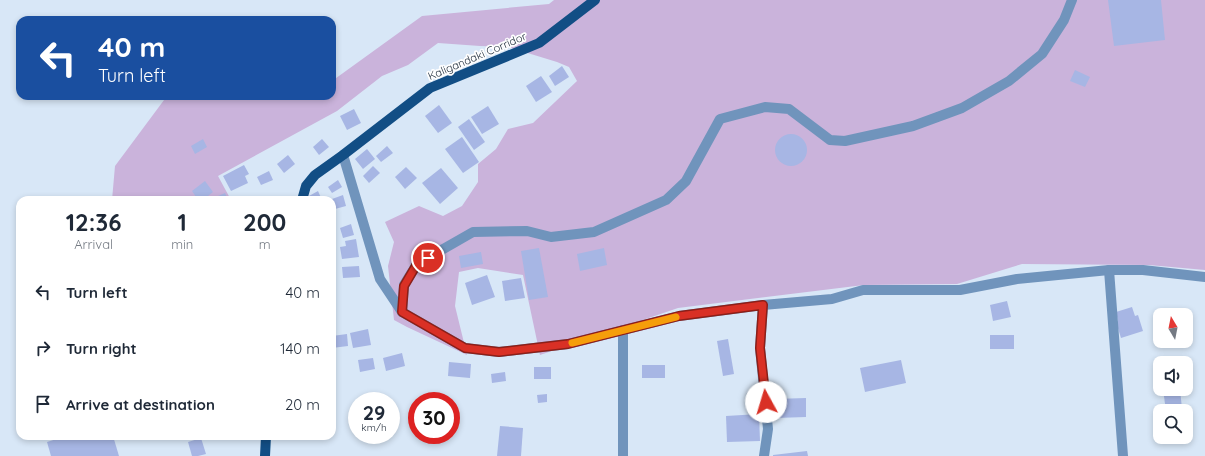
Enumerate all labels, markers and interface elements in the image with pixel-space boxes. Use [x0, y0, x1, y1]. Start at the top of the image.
text: 40 m [98, 29, 165, 64]
street label: Kaligandaki Corridor [426, 29, 529, 83]
icon: left [32, 32, 84, 84]
text: Turn left [98, 64, 166, 87]
text: 12:36 [66, 207, 121, 237]
text: 1 [178, 207, 187, 237]
text: 200 [243, 207, 286, 237]
text: Arrival [74, 236, 113, 252]
text: min [171, 236, 193, 252]
text: m [259, 236, 271, 252]
pin [411, 241, 445, 275]
icon: arrive [417, 247, 439, 269]
icon: left [32, 281, 54, 303]
text: Turn left [66, 283, 128, 302]
text: 40 m [285, 283, 320, 302]
north arrow [1153, 308, 1193, 348]
map controls [1153, 308, 1193, 444]
icon: right [32, 337, 54, 359]
text: Turn right [66, 339, 137, 358]
text: 140 m [280, 339, 320, 358]
button: sound [1153, 356, 1193, 396]
position arrow [745, 381, 787, 423]
speed limit sign: 30 [408, 392, 460, 444]
icon: arrive [32, 393, 54, 415]
text: Arrive at destination [66, 395, 215, 414]
text: 20 m [285, 395, 320, 414]
text: 29 [363, 400, 385, 425]
button: search [1153, 404, 1193, 444]
text: km/h [361, 421, 387, 434]

